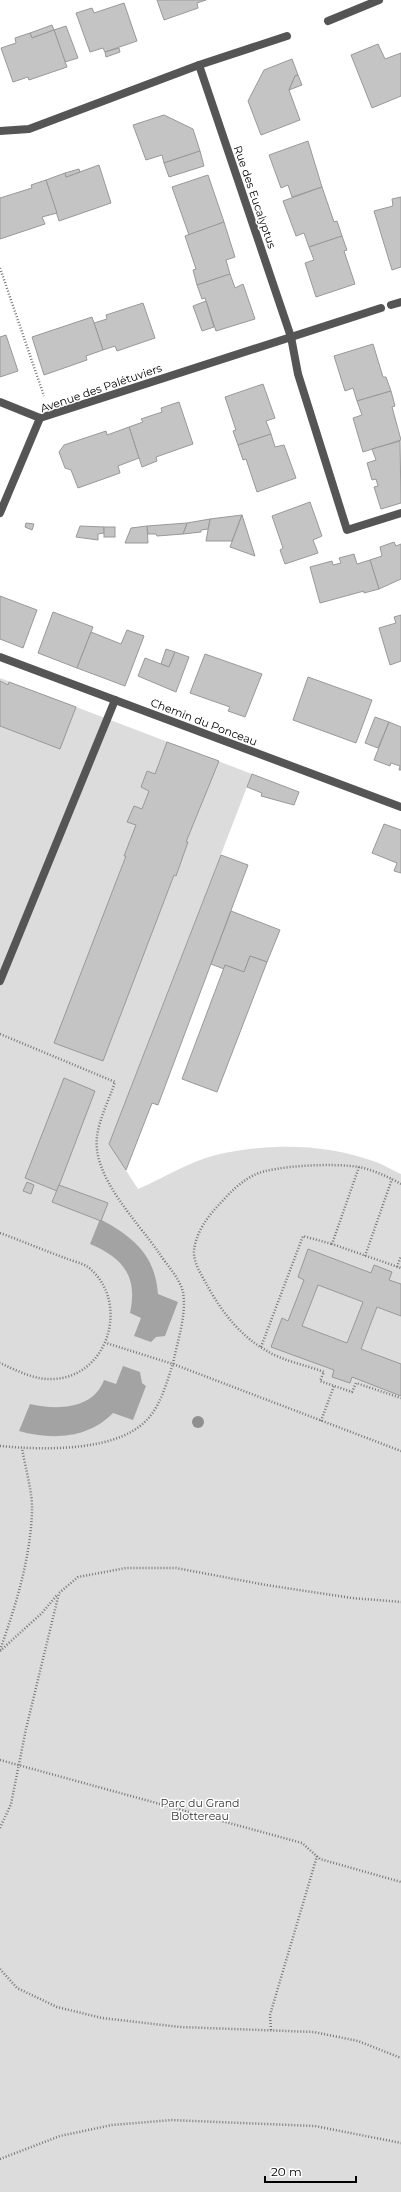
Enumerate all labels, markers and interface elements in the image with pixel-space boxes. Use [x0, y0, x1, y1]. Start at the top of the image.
street label: Rue des Eucalyptus [231, 144, 279, 251]
street label: Avenue des Palétuviers [38, 360, 164, 415]
street label: Chemin du Ponceau [149, 695, 259, 749]
park label: Parc du Grand Blottereau [160, 1796, 240, 1823]
scale bar [265, 2158, 356, 2184]
text: 20 m [271, 2164, 302, 2179]

